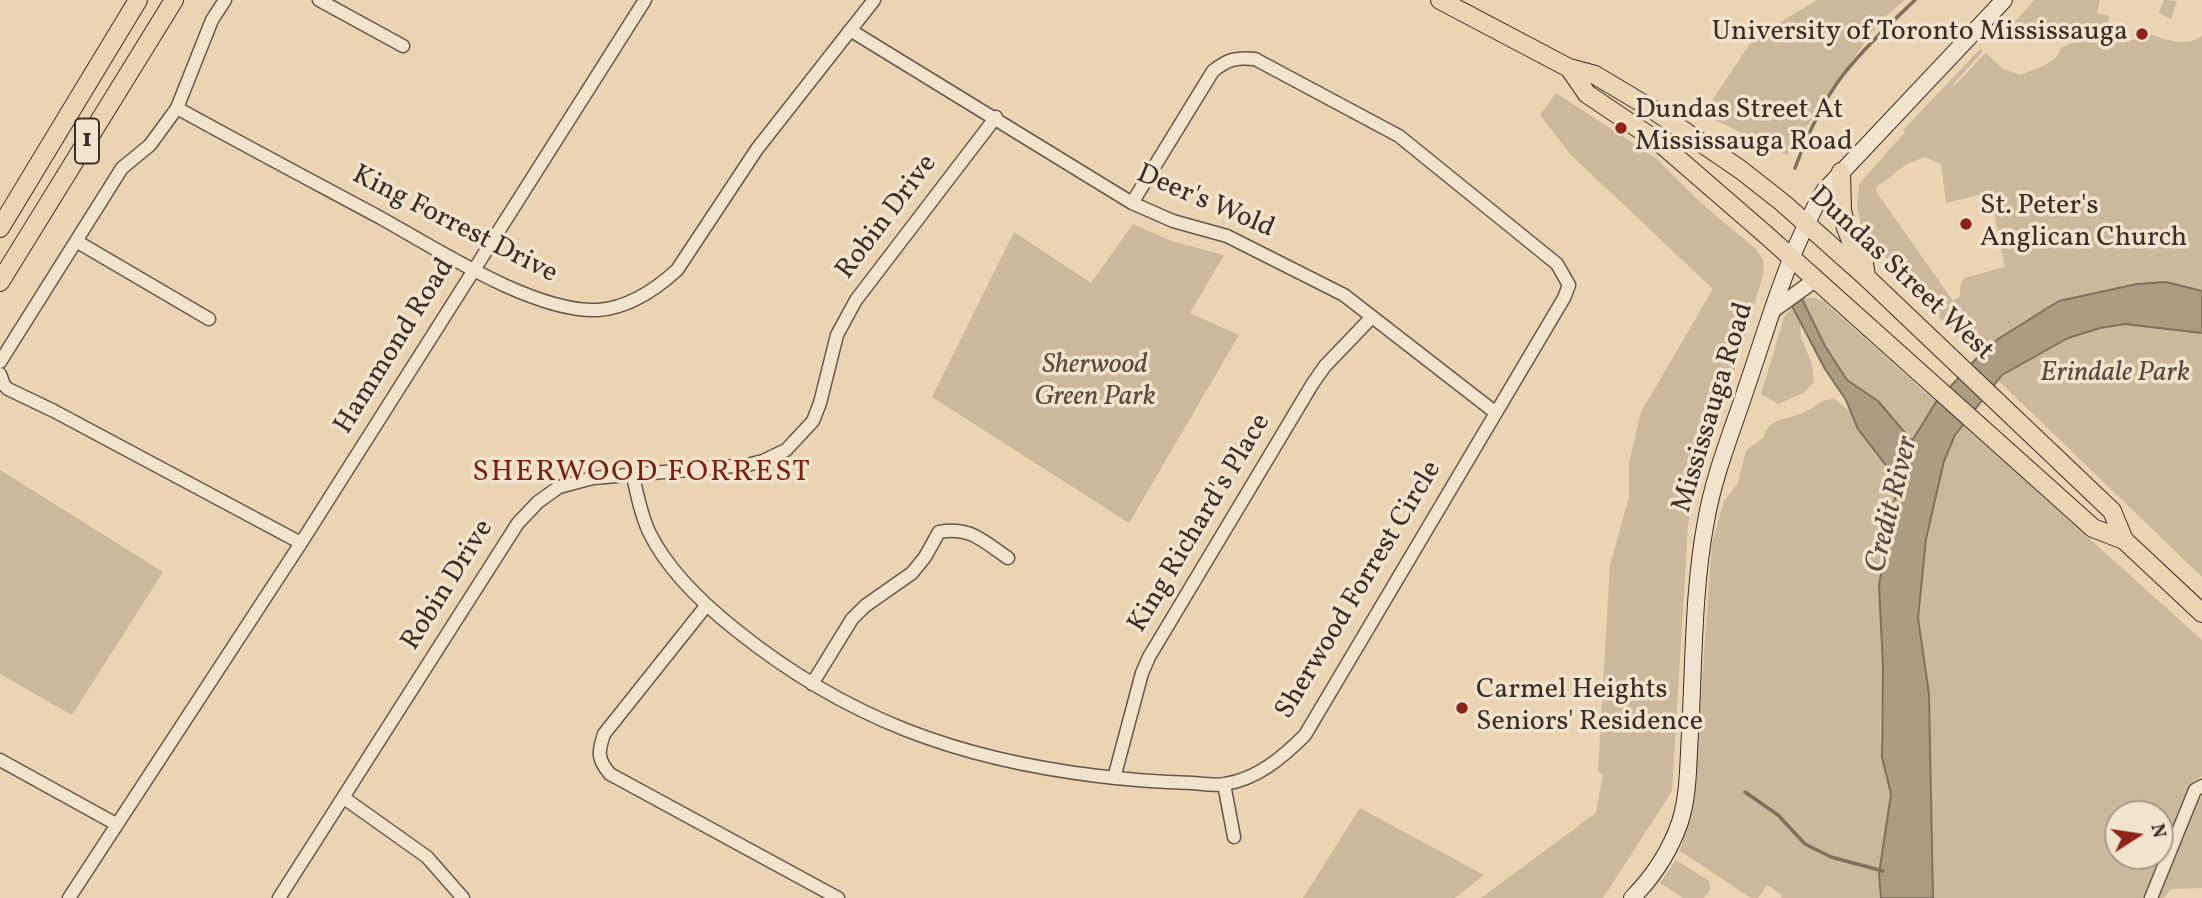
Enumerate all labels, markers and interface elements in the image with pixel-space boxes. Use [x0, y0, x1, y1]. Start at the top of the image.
place label: University of Toronto Mississauga [1712, 17, 2128, 51]
marker: University of Toronto Mississauga [2134, 26, 2150, 42]
place label: Dundas Street At Mississauga Road [1635, 95, 1853, 161]
road number: 1 [75, 118, 99, 164]
marker: Dundas Street At Mississauga Road [1613, 120, 1629, 136]
street label: Robin Drive [830, 149, 946, 287]
street label: Deer's Wold [1131, 159, 1279, 247]
street label: King Forrest Drive [346, 160, 562, 292]
street label: Dundas Street West [1801, 181, 1999, 369]
place label: St. Peter's Anglican Church [1980, 191, 2187, 257]
marker: St. Peter's Anglican Church [1958, 216, 1974, 232]
street label: Hammond Road [329, 253, 463, 441]
street label: Mississauga Road [1667, 299, 1763, 517]
park label: Sherwood Green Park [1034, 350, 1156, 416]
park label: Erindale Park [2040, 358, 2190, 392]
street label: King Richard's Place [1122, 409, 1280, 639]
water label: Credit River [1860, 433, 1928, 577]
district label: SHERWOOD FORREST [474, 456, 810, 492]
street label: Sherwood Forrest Circle [1270, 456, 1450, 726]
street label: Robin Drive [396, 514, 502, 658]
place label: Carmel Heights Seniors' Residence [1476, 675, 1703, 741]
marker: Carmel Heights Seniors' Residence [1454, 700, 1470, 716]
north arrow [2104, 800, 2174, 870]
text: N [2143, 822, 2172, 840]

